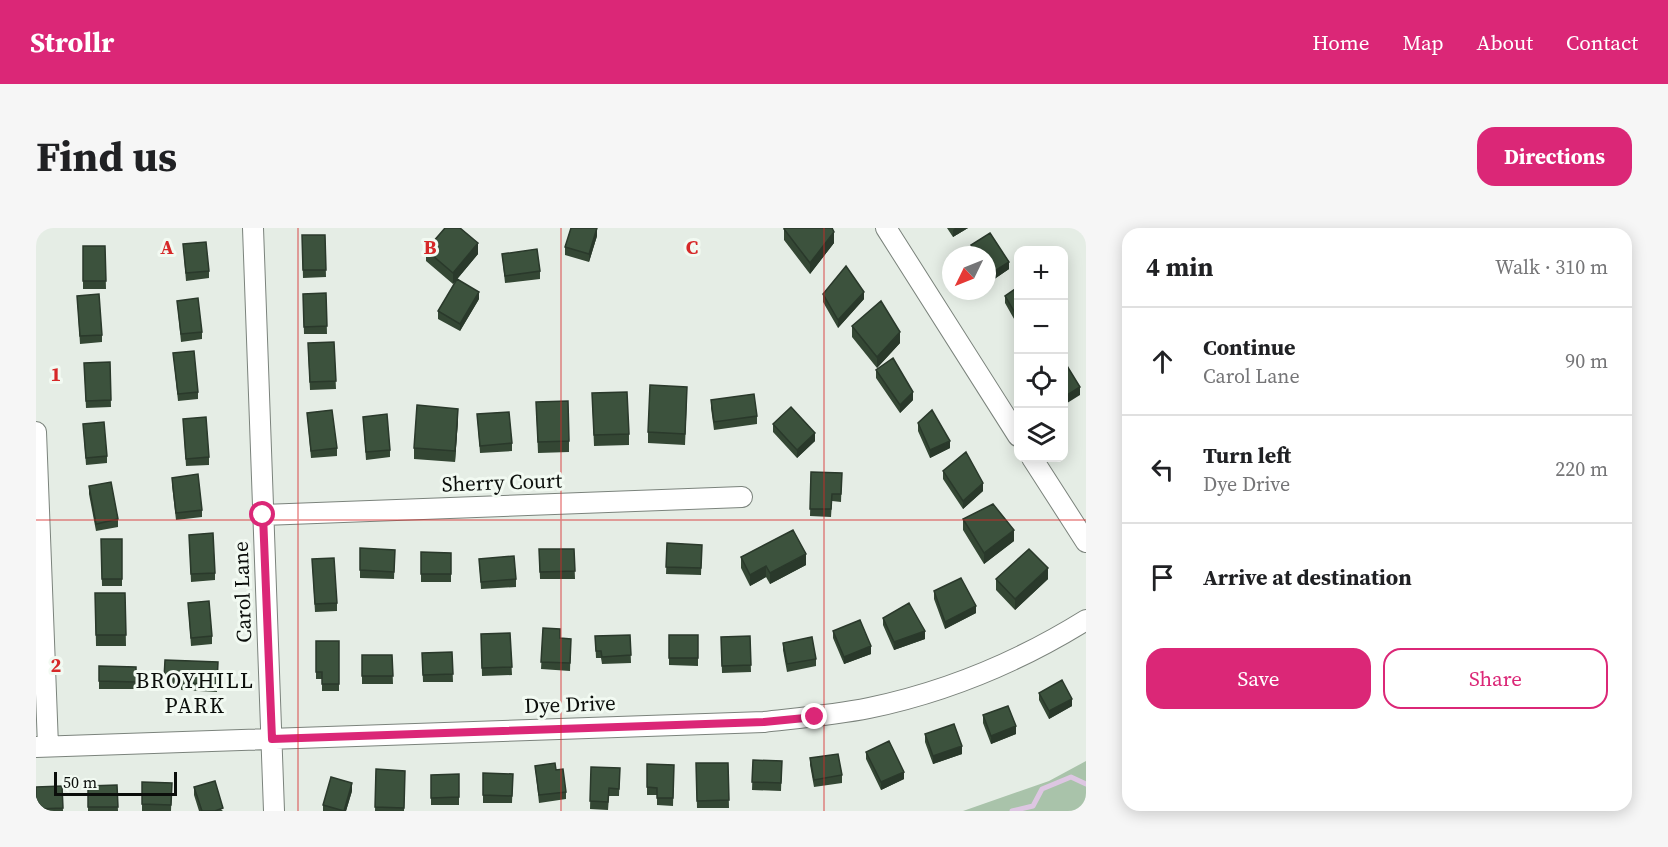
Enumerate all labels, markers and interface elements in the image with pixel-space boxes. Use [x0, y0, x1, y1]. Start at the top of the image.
text: Strollr [30, 23, 114, 61]
text: Home [1312, 28, 1370, 57]
text: Map [1403, 28, 1444, 57]
text: About [1477, 28, 1533, 57]
text: Contact [1566, 28, 1638, 57]
text: Find us [36, 127, 177, 185]
button: Directions [1477, 127, 1632, 186]
text: A [160, 233, 174, 261]
text: B [423, 233, 437, 261]
text: C [686, 233, 698, 261]
north arrow [942, 246, 996, 300]
map controls [1014, 246, 1068, 462]
button: + [1014, 246, 1068, 300]
text: 4 min [1146, 249, 1213, 285]
text: Walk · 310 m [1495, 253, 1608, 281]
button: − [1014, 300, 1068, 354]
text: Continue [1203, 332, 1296, 362]
icon: ahead [1146, 345, 1179, 378]
text: 90 m [1565, 347, 1608, 375]
button: locate [1014, 354, 1068, 408]
text: 1 [51, 360, 61, 388]
text: Carol Lane [1203, 362, 1300, 390]
button: layers [1014, 408, 1068, 462]
text: Turn left [1203, 440, 1291, 470]
icon: left [1146, 453, 1179, 486]
text: 220 m [1555, 455, 1608, 483]
street label: Sherry Court [441, 465, 563, 499]
text: Dye Drive [1203, 470, 1290, 498]
route start [249, 501, 275, 527]
street label: Carol Lane [226, 541, 258, 643]
icon: arrive [1146, 561, 1179, 594]
text: Arrive at destination [1203, 562, 1412, 592]
button: Save [1146, 648, 1371, 709]
button: Share [1383, 648, 1608, 709]
text: 2 [51, 651, 62, 679]
district label: BROYHILL PARK [135, 665, 255, 720]
street label: Dye Drive [524, 688, 616, 720]
route end [801, 703, 827, 729]
scale bar [54, 769, 177, 796]
text: 50 m [63, 771, 97, 793]

